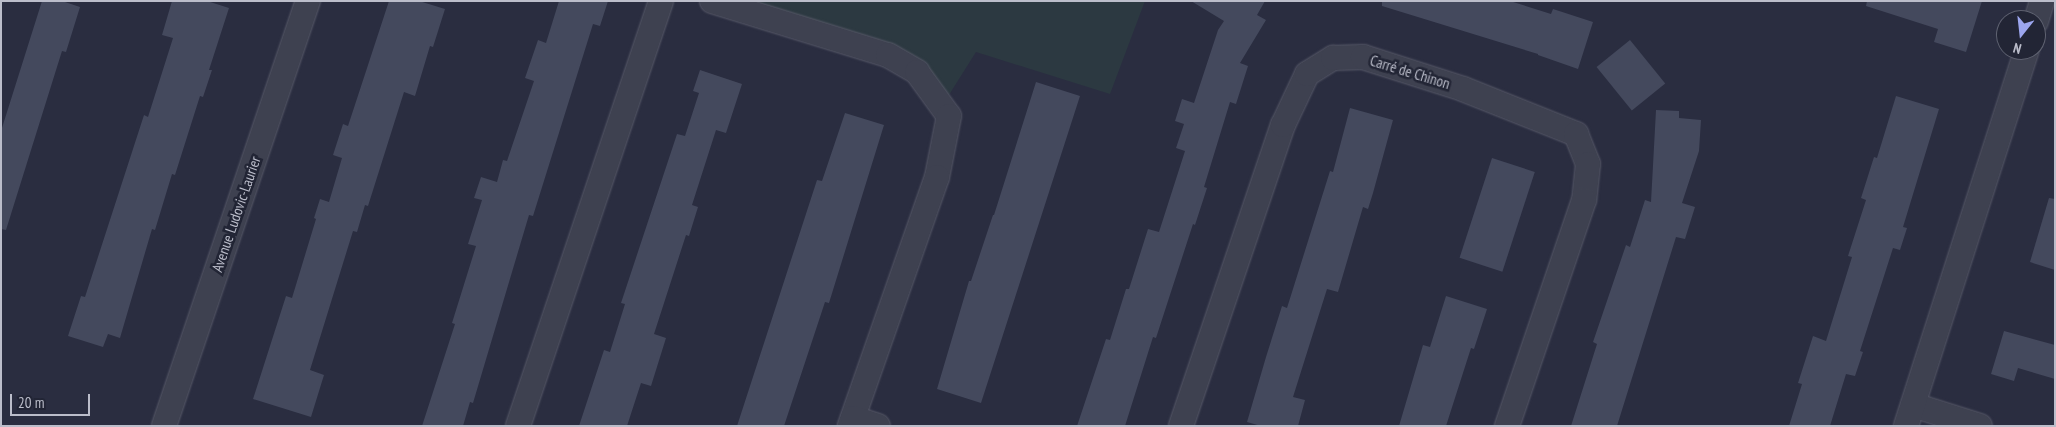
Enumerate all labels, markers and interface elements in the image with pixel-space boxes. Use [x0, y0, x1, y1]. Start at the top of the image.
north arrow [1996, 10, 2046, 60]
text: N [2011, 39, 2023, 58]
street label: Carré de Chinon [1368, 51, 1452, 93]
street label: Avenue Ludovic-Laurier [208, 154, 264, 274]
scale bar [12, 384, 92, 416]
text: 20 m [18, 393, 44, 412]

